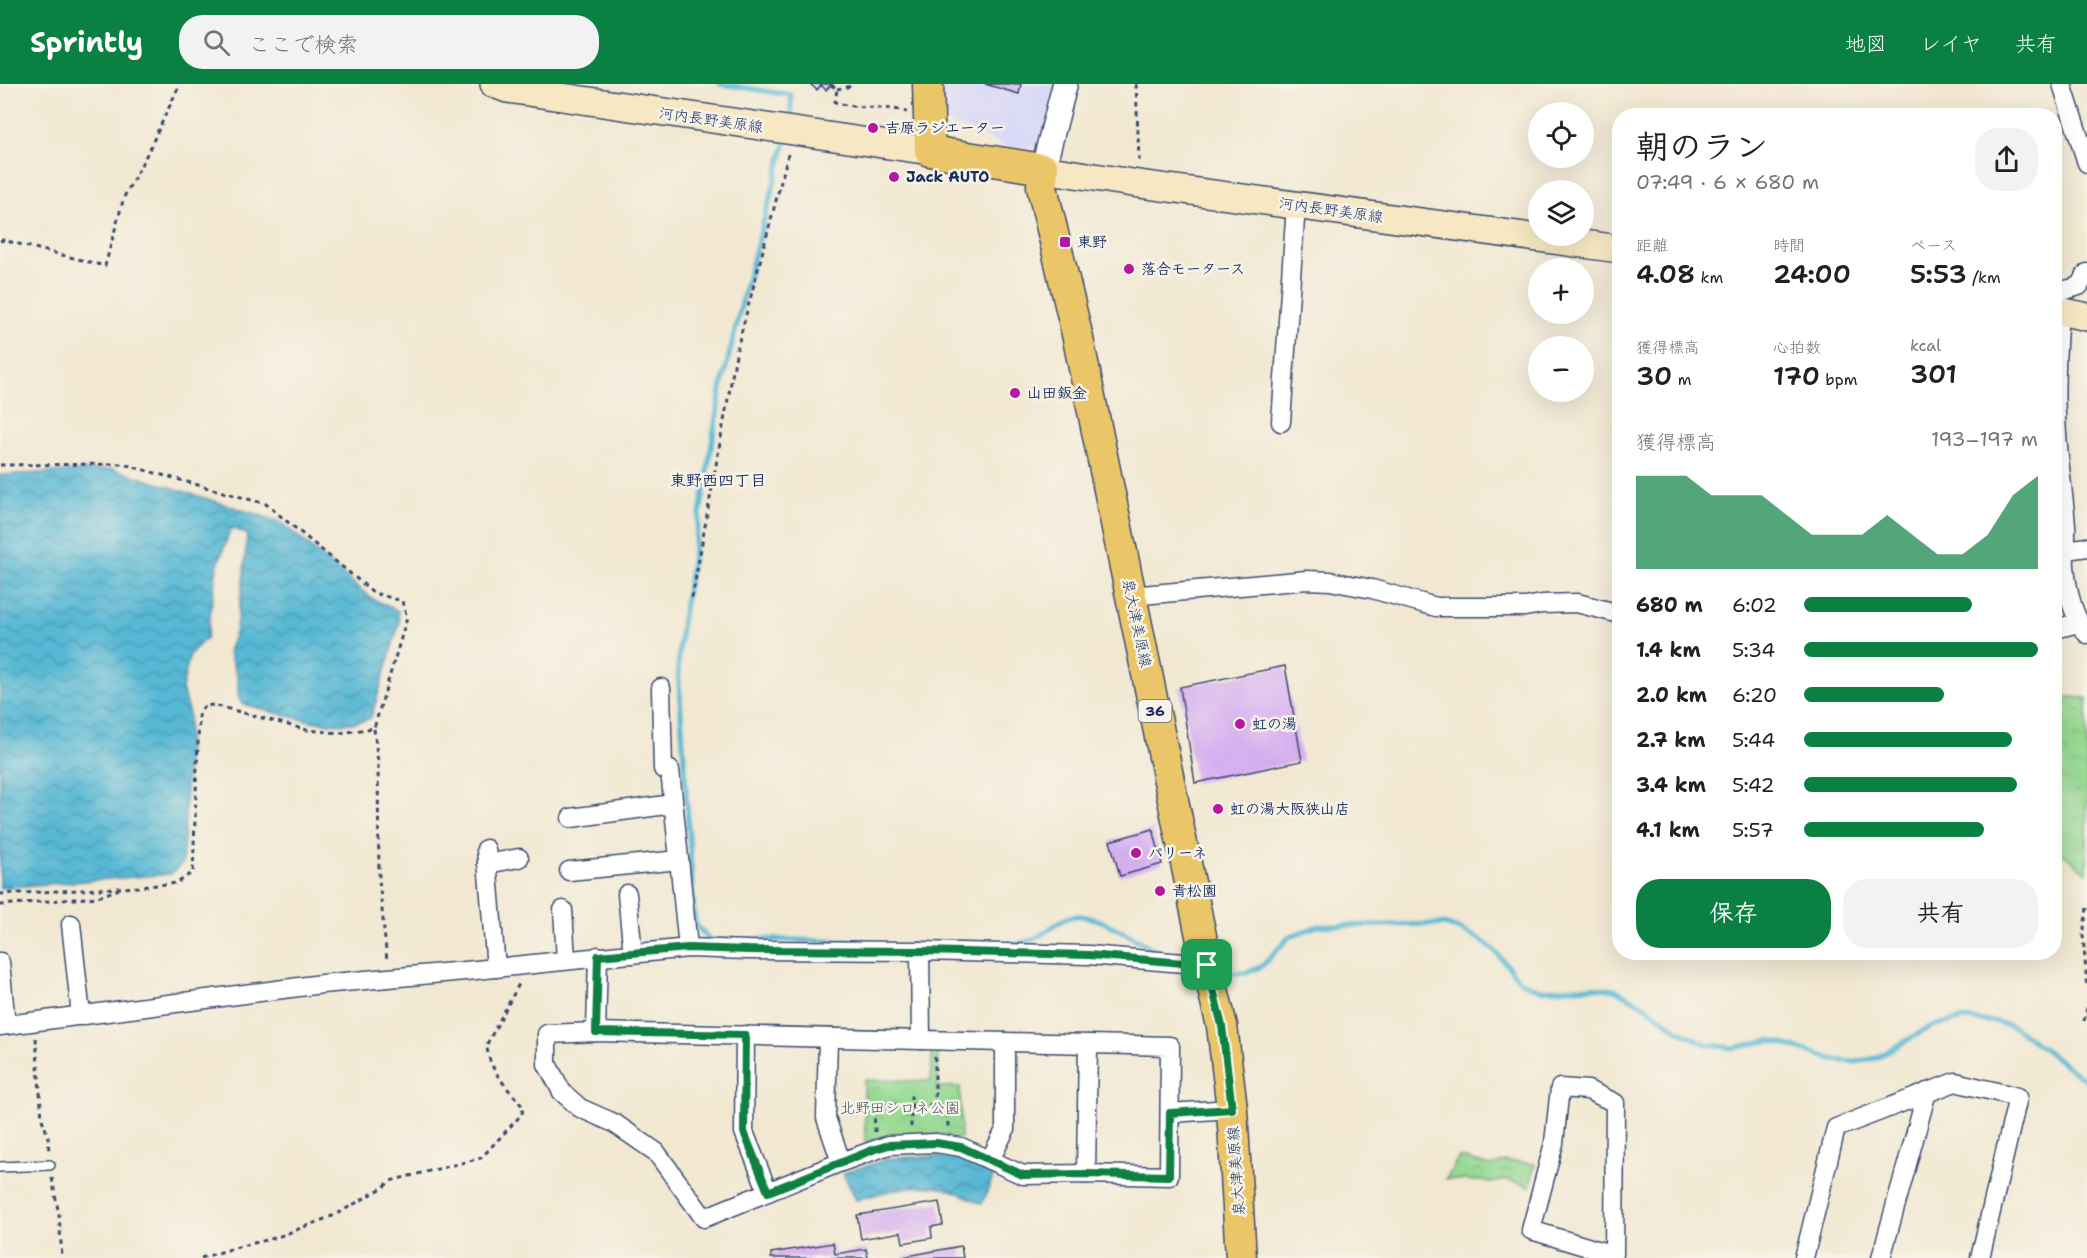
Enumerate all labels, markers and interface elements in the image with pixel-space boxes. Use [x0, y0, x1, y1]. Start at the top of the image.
search box [179, 15, 599, 69]
text: Sprintly [30, 23, 143, 61]
icon: search [200, 26, 233, 59]
text: ここで検索 [248, 30, 358, 59]
text: 地図 [1845, 30, 1887, 58]
text: レイヤ [1920, 30, 1982, 58]
text: 共有 [2015, 30, 2057, 58]
map controls [1528, 102, 1594, 402]
button: locate [1528, 102, 1594, 168]
street label: 河内長野美原線 [658, 103, 764, 137]
place label: 吉原ラジエーター [885, 118, 1005, 138]
marker: 吉原ラジエーター [866, 121, 880, 135]
text: 朝のラン [1636, 124, 1768, 169]
button: share [1975, 128, 2038, 191]
place label: Jack AUTO [906, 167, 989, 187]
text: 07:49 · 6 × 680 m [1636, 169, 1819, 195]
marker: Jack AUTO [887, 170, 901, 184]
button: layers [1528, 180, 1594, 246]
street label: 河内長野美原線 [1278, 193, 1384, 227]
place label: 東野 [1077, 232, 1107, 252]
marker: 東野 [1058, 235, 1072, 249]
text: 距離 [1636, 235, 1668, 256]
text: 時間 [1773, 235, 1805, 256]
text: ペース [1910, 235, 1957, 256]
text: 4.08 [1636, 256, 1695, 291]
text: 24:00 [1773, 256, 1851, 291]
text: 5:53 [1910, 256, 1967, 291]
button: + [1528, 258, 1594, 324]
place label: 落合モータース [1141, 259, 1245, 279]
marker: 落合モータース [1122, 262, 1136, 276]
text: km [1695, 267, 1723, 288]
text: /km [1967, 267, 2001, 288]
text: kcal [1910, 335, 1941, 356]
button: − [1528, 336, 1594, 402]
text: 獲得標高 [1636, 337, 1700, 358]
text: 心拍数 [1773, 337, 1821, 358]
text: 301 [1910, 356, 1957, 391]
text: 30 [1636, 358, 1672, 393]
text: 170 [1773, 358, 1820, 393]
text: m [1672, 369, 1691, 390]
text: bpm [1820, 369, 1858, 390]
place label: 山田鈑金 [1027, 383, 1087, 403]
marker: 山田鈑金 [1008, 386, 1022, 400]
text: 193–197 m [1931, 426, 2038, 452]
text: 獲得標高 [1636, 429, 1716, 455]
district label: 東野西四丁目 [670, 470, 766, 491]
street label: 泉大津美原線 [1118, 577, 1156, 669]
text: 680 m [1636, 592, 1703, 618]
text: 6:02 [1732, 592, 1777, 618]
text: 1.4 km [1636, 637, 1701, 663]
text: 5:34 [1732, 637, 1775, 663]
text: 2.0 km [1636, 682, 1707, 708]
text: 6:20 [1732, 682, 1777, 708]
road number: 36 [1138, 700, 1172, 722]
place label: 虹の湯 [1252, 714, 1297, 734]
marker: 虹の湯 [1233, 717, 1247, 731]
text: 2.7 km [1636, 727, 1705, 753]
text: 5:44 [1732, 727, 1775, 753]
text: 3.4 km [1636, 772, 1706, 798]
text: 5:42 [1732, 772, 1774, 798]
place label: 虹の湯大阪狭山店 [1230, 799, 1350, 819]
marker: 虹の湯大阪狭山店 [1211, 802, 1225, 816]
text: 4.1 km [1636, 817, 1700, 843]
text: 5:57 [1732, 817, 1774, 843]
place label: パリーネ [1148, 843, 1207, 863]
marker: パリーネ [1129, 846, 1143, 860]
button: 保存 [1636, 879, 1831, 948]
button: 共有 [1843, 879, 2038, 948]
place label: 青松園 [1172, 881, 1217, 901]
marker: 青松園 [1153, 884, 1167, 898]
pin [1181, 939, 1232, 990]
icon: arrive [1190, 948, 1223, 981]
park label: 北野田シロネ公園 [840, 1098, 960, 1118]
street label: 泉大津美原線 [1223, 1125, 1249, 1217]

